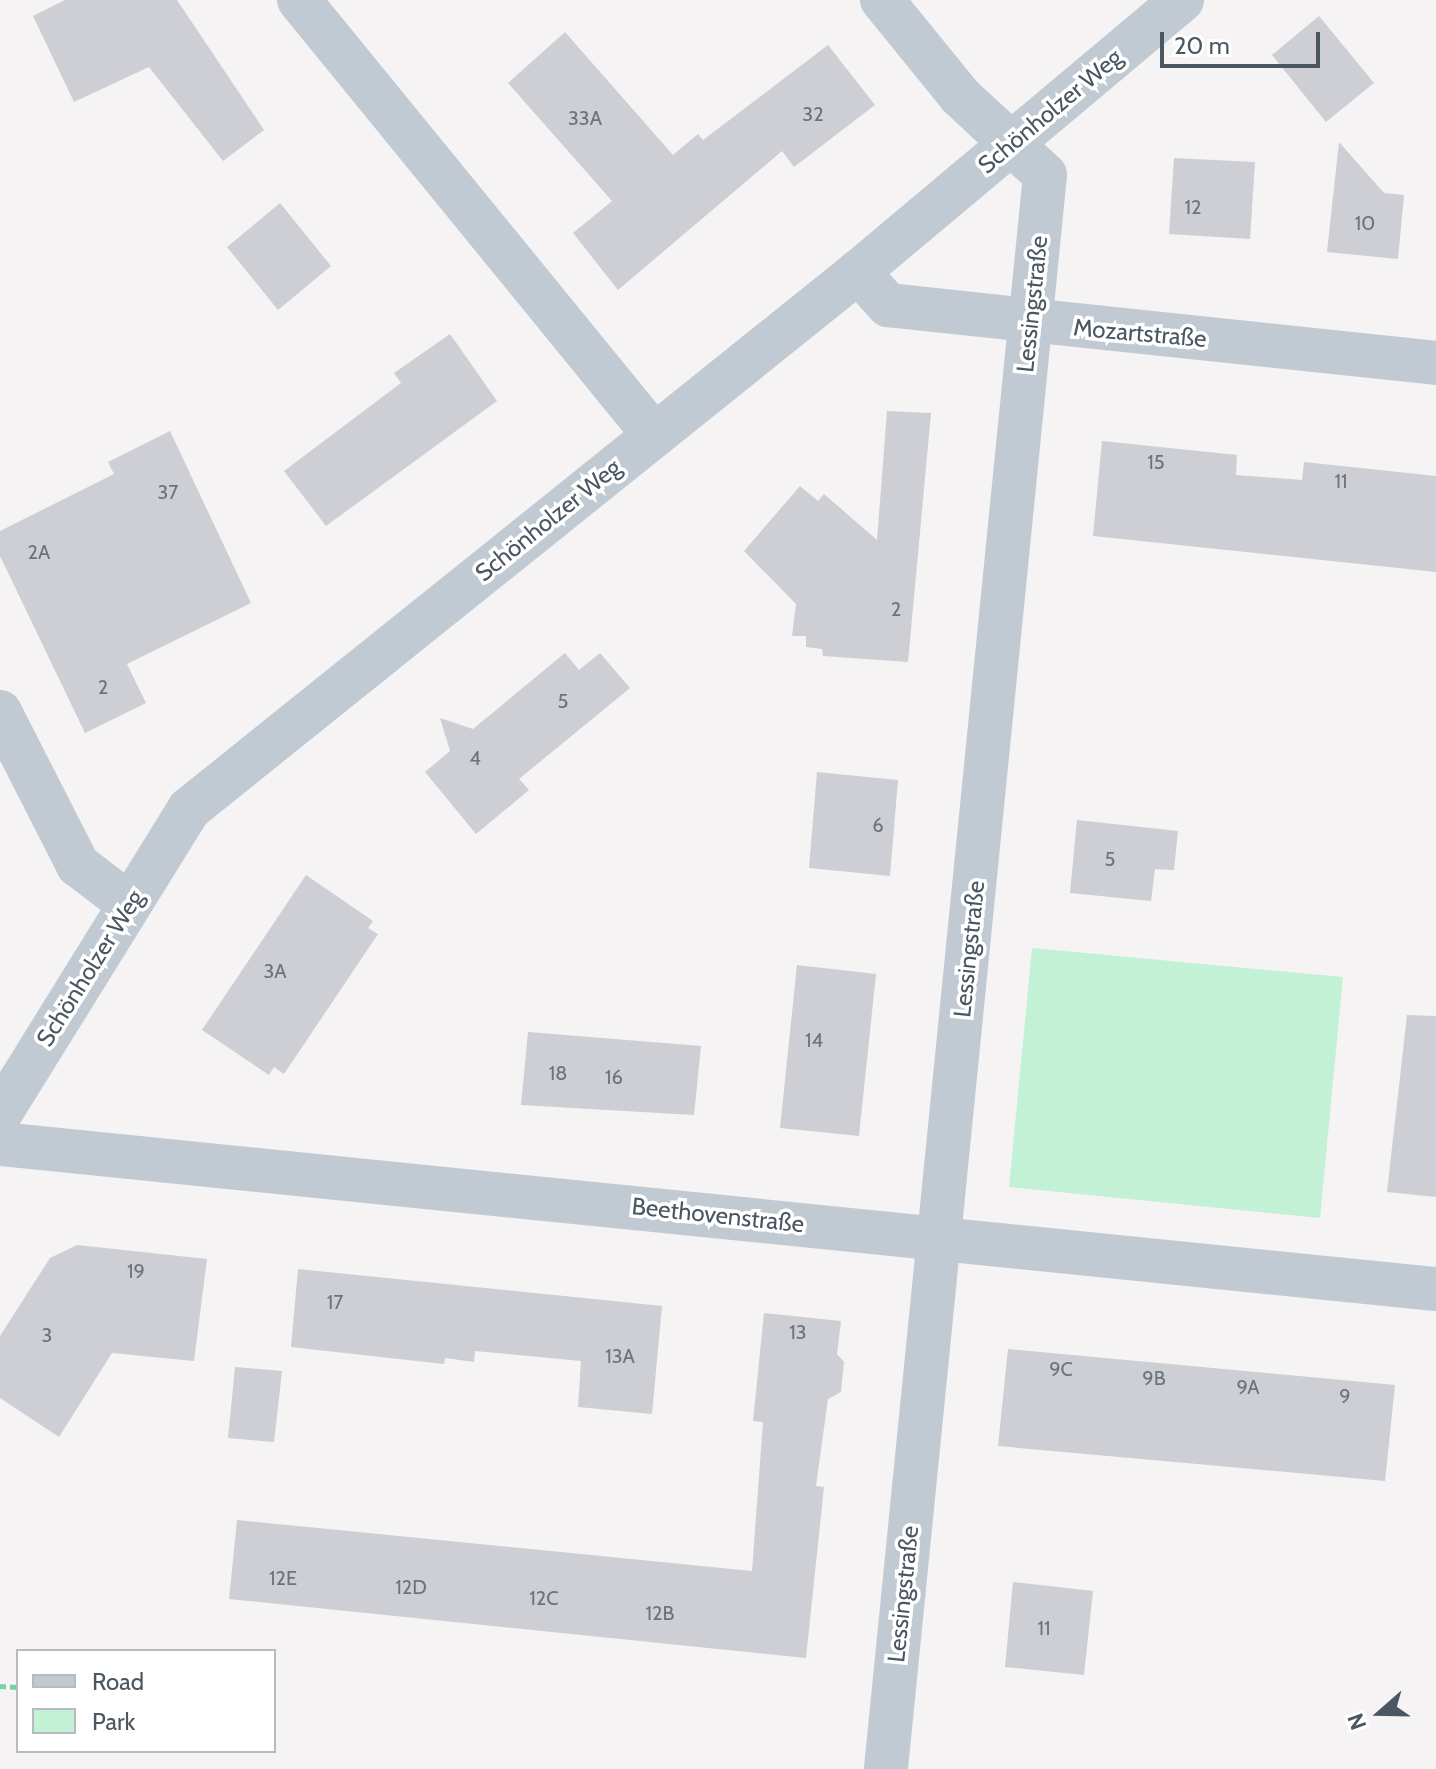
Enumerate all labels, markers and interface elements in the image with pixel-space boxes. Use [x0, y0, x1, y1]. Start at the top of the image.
scale bar [1164, 16, 1324, 66]
text: 20 m [1174, 31, 1230, 60]
street label: Schönholzer Weg [972, 43, 1128, 179]
house number: 32 [802, 102, 824, 126]
house number: 33A [568, 106, 602, 130]
house number: 12 [1185, 195, 1201, 219]
house number: 10 [1355, 211, 1375, 235]
street label: Lessingstraße [1010, 234, 1054, 374]
street label: Mozartstraße [1072, 313, 1208, 353]
house number: 15 [1147, 450, 1165, 474]
street label: Schönholzer Weg [469, 453, 627, 587]
house number: 11 [1334, 469, 1348, 493]
house number: 37 [158, 480, 178, 504]
house number: 2A [28, 540, 50, 564]
house number: 2 [891, 597, 901, 621]
house number: 2 [98, 675, 108, 699]
house number: 5 [558, 689, 568, 713]
house number: 4 [469, 746, 481, 770]
house number: 6 [872, 813, 884, 837]
house number: 5 [1105, 847, 1115, 871]
street label: Lessingstraße [947, 879, 991, 1019]
street label: Schönholzer Weg [30, 885, 150, 1051]
house number: 3A [263, 959, 287, 983]
house number: 14 [805, 1028, 823, 1052]
house number: 18 [549, 1061, 567, 1085]
house number: 16 [605, 1065, 623, 1089]
street label: Beethovenstraße [630, 1192, 806, 1238]
house number: 19 [127, 1259, 145, 1283]
house number: 17 [327, 1290, 343, 1314]
house number: 13 [789, 1320, 807, 1344]
house number: 3 [42, 1323, 52, 1347]
house number: 13A [605, 1344, 635, 1368]
house number: 9C [1049, 1357, 1073, 1381]
house number: 9B [1142, 1366, 1166, 1390]
house number: 9A [1236, 1375, 1260, 1399]
house number: 9 [1339, 1384, 1351, 1408]
street label: Lessingstraße [881, 1524, 925, 1664]
house number: 12E [269, 1566, 297, 1590]
house number: 12D [395, 1575, 427, 1599]
house number: 12C [529, 1586, 559, 1610]
house number: 12B [646, 1601, 674, 1625]
house number: 11 [1037, 1616, 1051, 1640]
legend [16, 1649, 276, 1753]
text: Road [92, 1667, 144, 1696]
north arrow [1340, 1673, 1420, 1753]
text: Park [92, 1707, 135, 1736]
text: N [1342, 1709, 1372, 1733]

